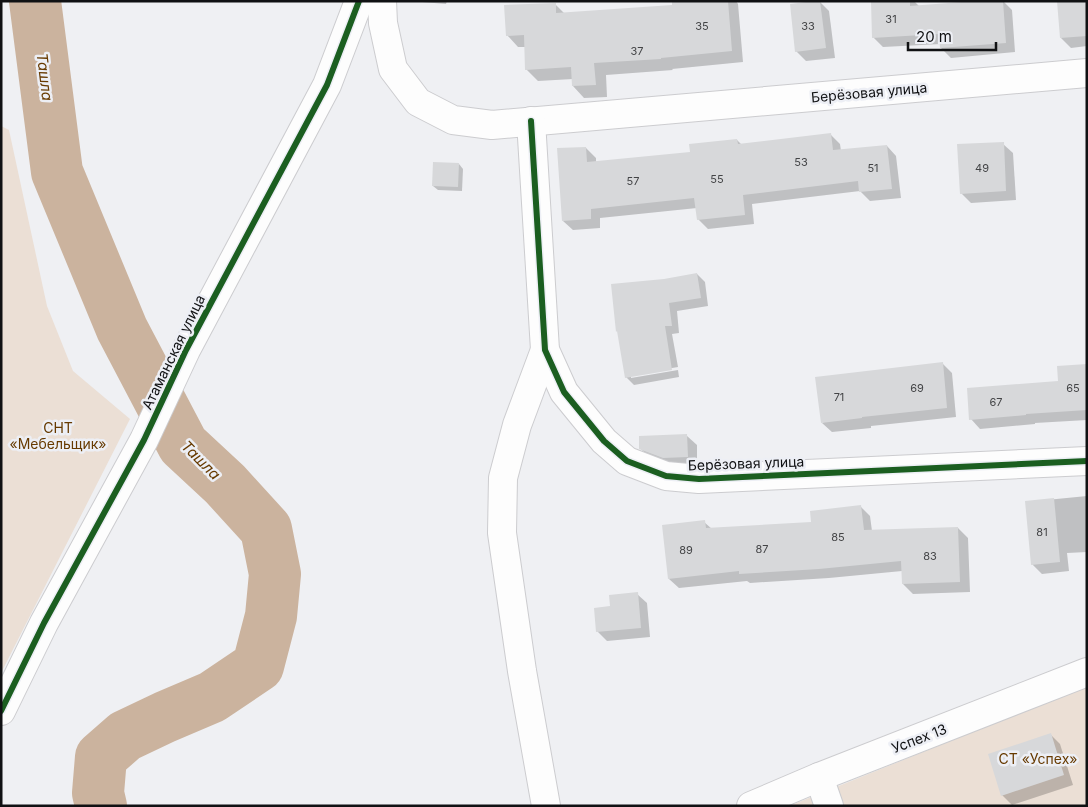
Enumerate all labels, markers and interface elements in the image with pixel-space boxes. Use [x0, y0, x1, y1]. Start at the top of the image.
house number: 31 [885, 12, 897, 26]
house number: 35 [695, 19, 709, 33]
house number: 33 [801, 19, 815, 33]
scale bar [908, 20, 996, 52]
text: 20 m [916, 27, 952, 46]
house number: 37 [630, 44, 644, 58]
water label: Ташла [33, 52, 57, 102]
street label: Берёзовая улица [810, 78, 928, 106]
house number: 53 [794, 155, 808, 169]
house number: 51 [867, 161, 879, 175]
house number: 49 [975, 161, 989, 175]
house number: 55 [710, 172, 724, 186]
house number: 57 [627, 174, 639, 188]
street label: Атаманская улица [138, 292, 208, 412]
house number: 69 [910, 381, 924, 395]
house number: 65 [1066, 381, 1080, 395]
house number: 71 [834, 390, 844, 404]
house number: 67 [989, 395, 1003, 409]
park label: СНТ «Мебельщик» [9, 419, 107, 452]
water label: Ташла [177, 436, 225, 484]
street label: Берёзовая улица [687, 452, 805, 474]
house number: 81 [1036, 525, 1048, 539]
house number: 85 [831, 530, 845, 544]
house number: 87 [755, 542, 769, 556]
house number: 89 [679, 543, 693, 557]
house number: 83 [923, 549, 937, 563]
street label: Успех 13 [889, 720, 949, 756]
park label: СТ «Успех» [999, 750, 1077, 767]

